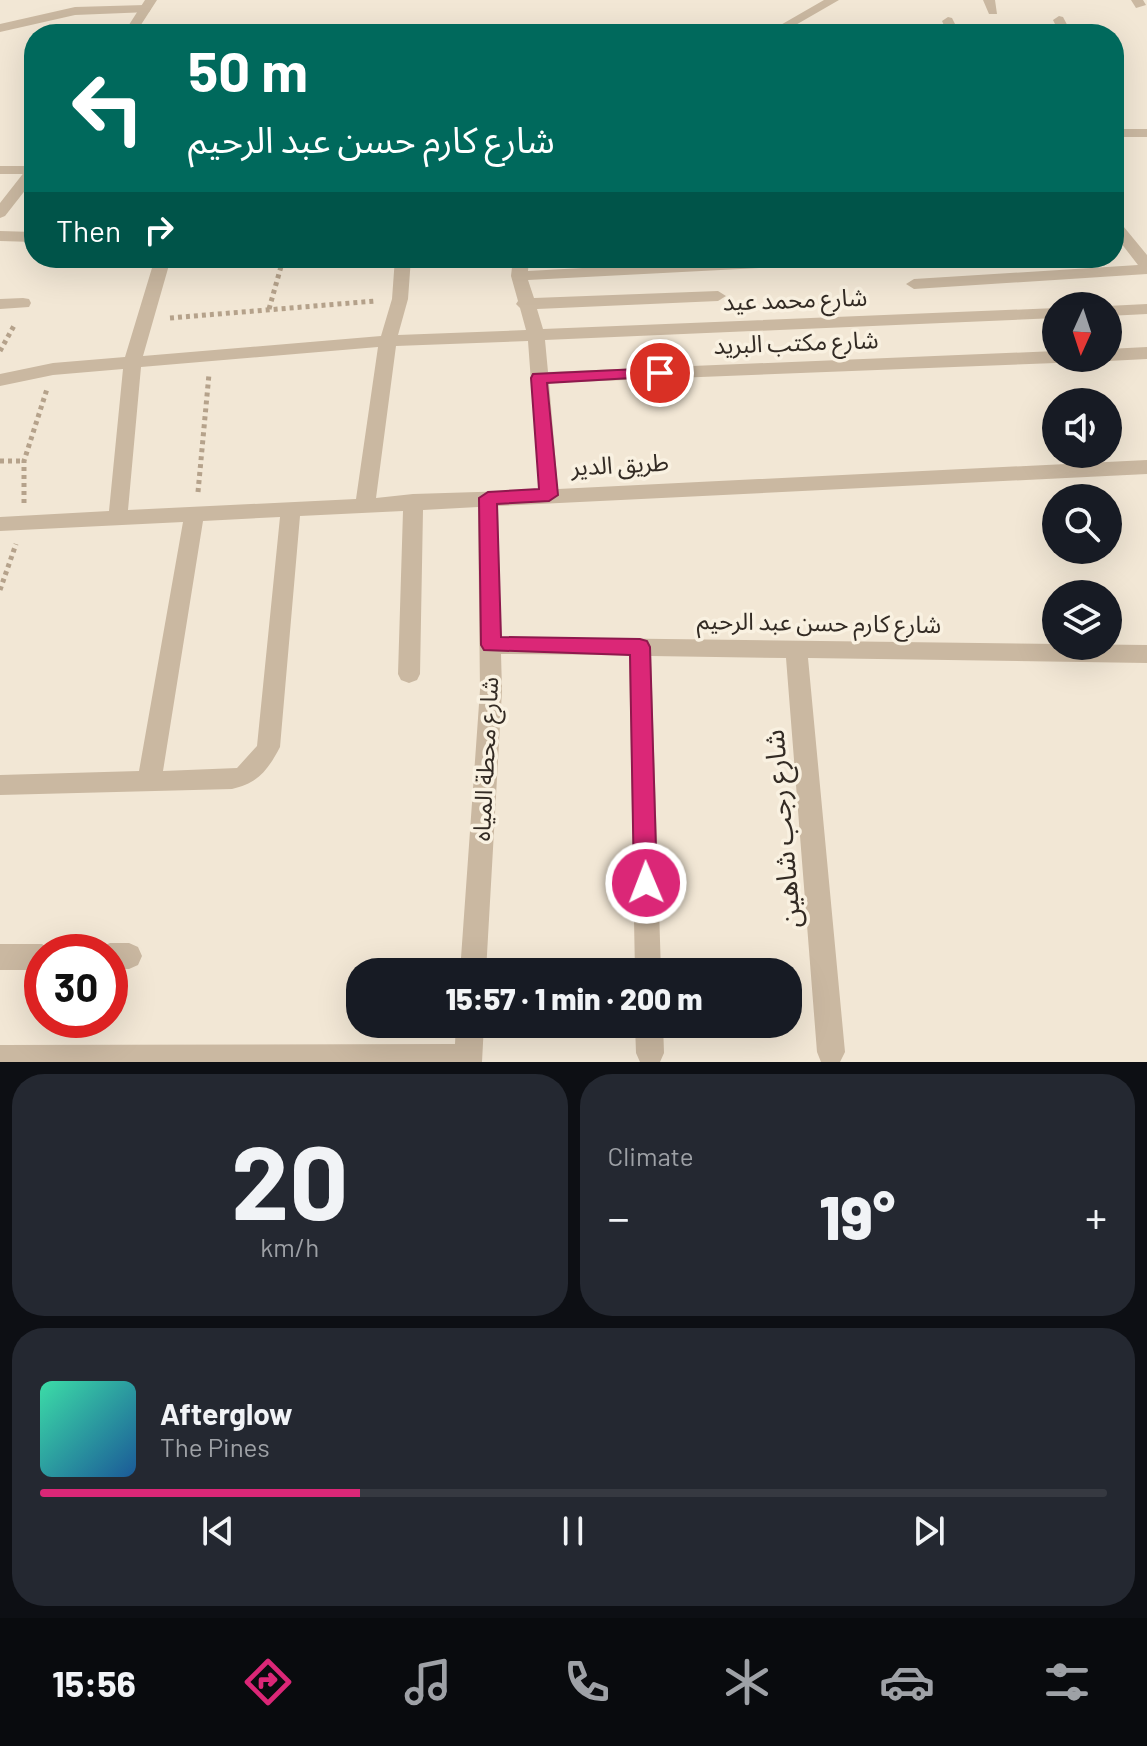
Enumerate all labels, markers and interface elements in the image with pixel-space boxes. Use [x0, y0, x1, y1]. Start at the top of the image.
text: 50 m [188, 36, 308, 103]
icon: left [56, 56, 160, 160]
text: شارع كارم حسن عبد الرحيم [188, 117, 555, 160]
icon: right [137, 208, 181, 252]
text: Then [56, 212, 121, 248]
street label: شارع محمد عيد [722, 281, 868, 320]
north arrow [1042, 292, 1122, 372]
map controls [1042, 292, 1122, 660]
street label: شارع مكتب البريد [713, 324, 879, 363]
pin [626, 339, 694, 407]
icon: arrive [638, 351, 682, 395]
button: sound [1042, 388, 1122, 468]
street label: طريق الدير [569, 446, 670, 483]
button: search [1042, 484, 1122, 564]
button: layers [1042, 580, 1122, 660]
street label: شارع كارم حسن عبد الرحيم [696, 605, 942, 643]
street label: شارع محطة المياه [466, 676, 507, 842]
street label: شارع رجب شاهين [755, 728, 812, 930]
position arrow [604, 841, 688, 925]
speed limit sign: 30 [24, 934, 128, 1038]
text: 15:57 · 1 min · 200 m [446, 980, 702, 1016]
text: 20 [231, 1116, 349, 1241]
text: Climate [608, 1140, 694, 1171]
text: 19° [819, 1180, 895, 1252]
text: − [608, 1190, 630, 1243]
text: + [1085, 1190, 1107, 1243]
text: km/h [260, 1231, 319, 1262]
text: Afterglow [160, 1395, 293, 1431]
text: The Pines [160, 1431, 270, 1462]
icon: previous [196, 1509, 240, 1553]
icon: pause [551, 1509, 595, 1553]
icon: next [907, 1509, 951, 1553]
icon: directions [240, 1654, 296, 1710]
icon: music [400, 1654, 456, 1710]
icon: phone [559, 1654, 615, 1710]
icon: climate [719, 1654, 775, 1710]
icon: car [879, 1654, 935, 1710]
icon: filters [1039, 1654, 1095, 1710]
text: 15:56 [52, 1661, 136, 1704]

